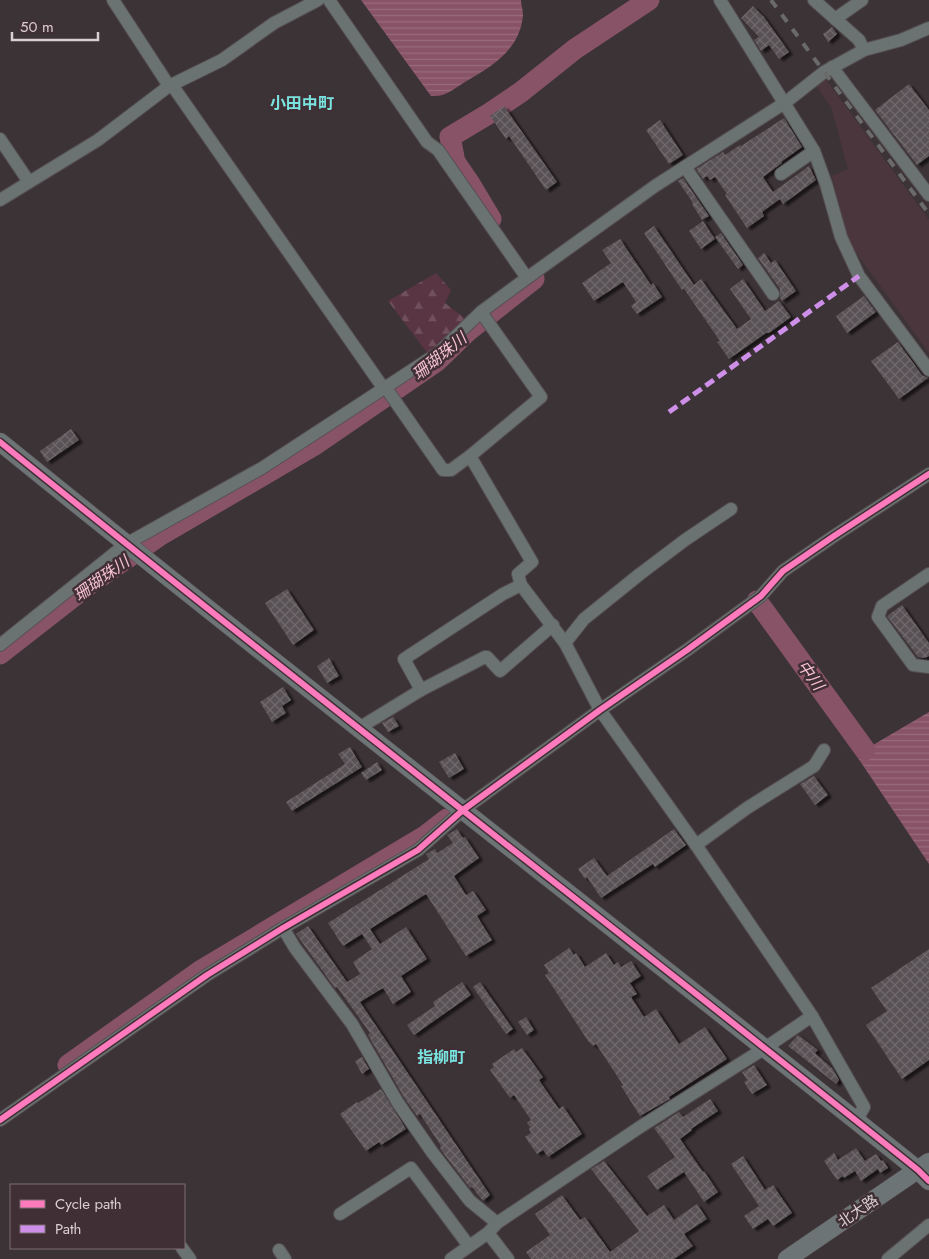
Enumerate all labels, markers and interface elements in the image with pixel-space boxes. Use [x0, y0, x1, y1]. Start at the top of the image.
scale bar [12, 10, 99, 42]
text: 50 m [20, 16, 54, 38]
district label: 小田中町 [270, 92, 334, 115]
water label: 珊瑚珠川 [407, 326, 473, 385]
water label: 珊瑚珠川 [69, 549, 136, 607]
water label: 中川 [792, 656, 830, 697]
district label: 指柳町 [417, 1046, 465, 1069]
legend [10, 1184, 185, 1249]
street label: 北大路 [833, 1189, 883, 1233]
text: Cycle path [55, 1193, 122, 1215]
text: Path [55, 1218, 81, 1240]

